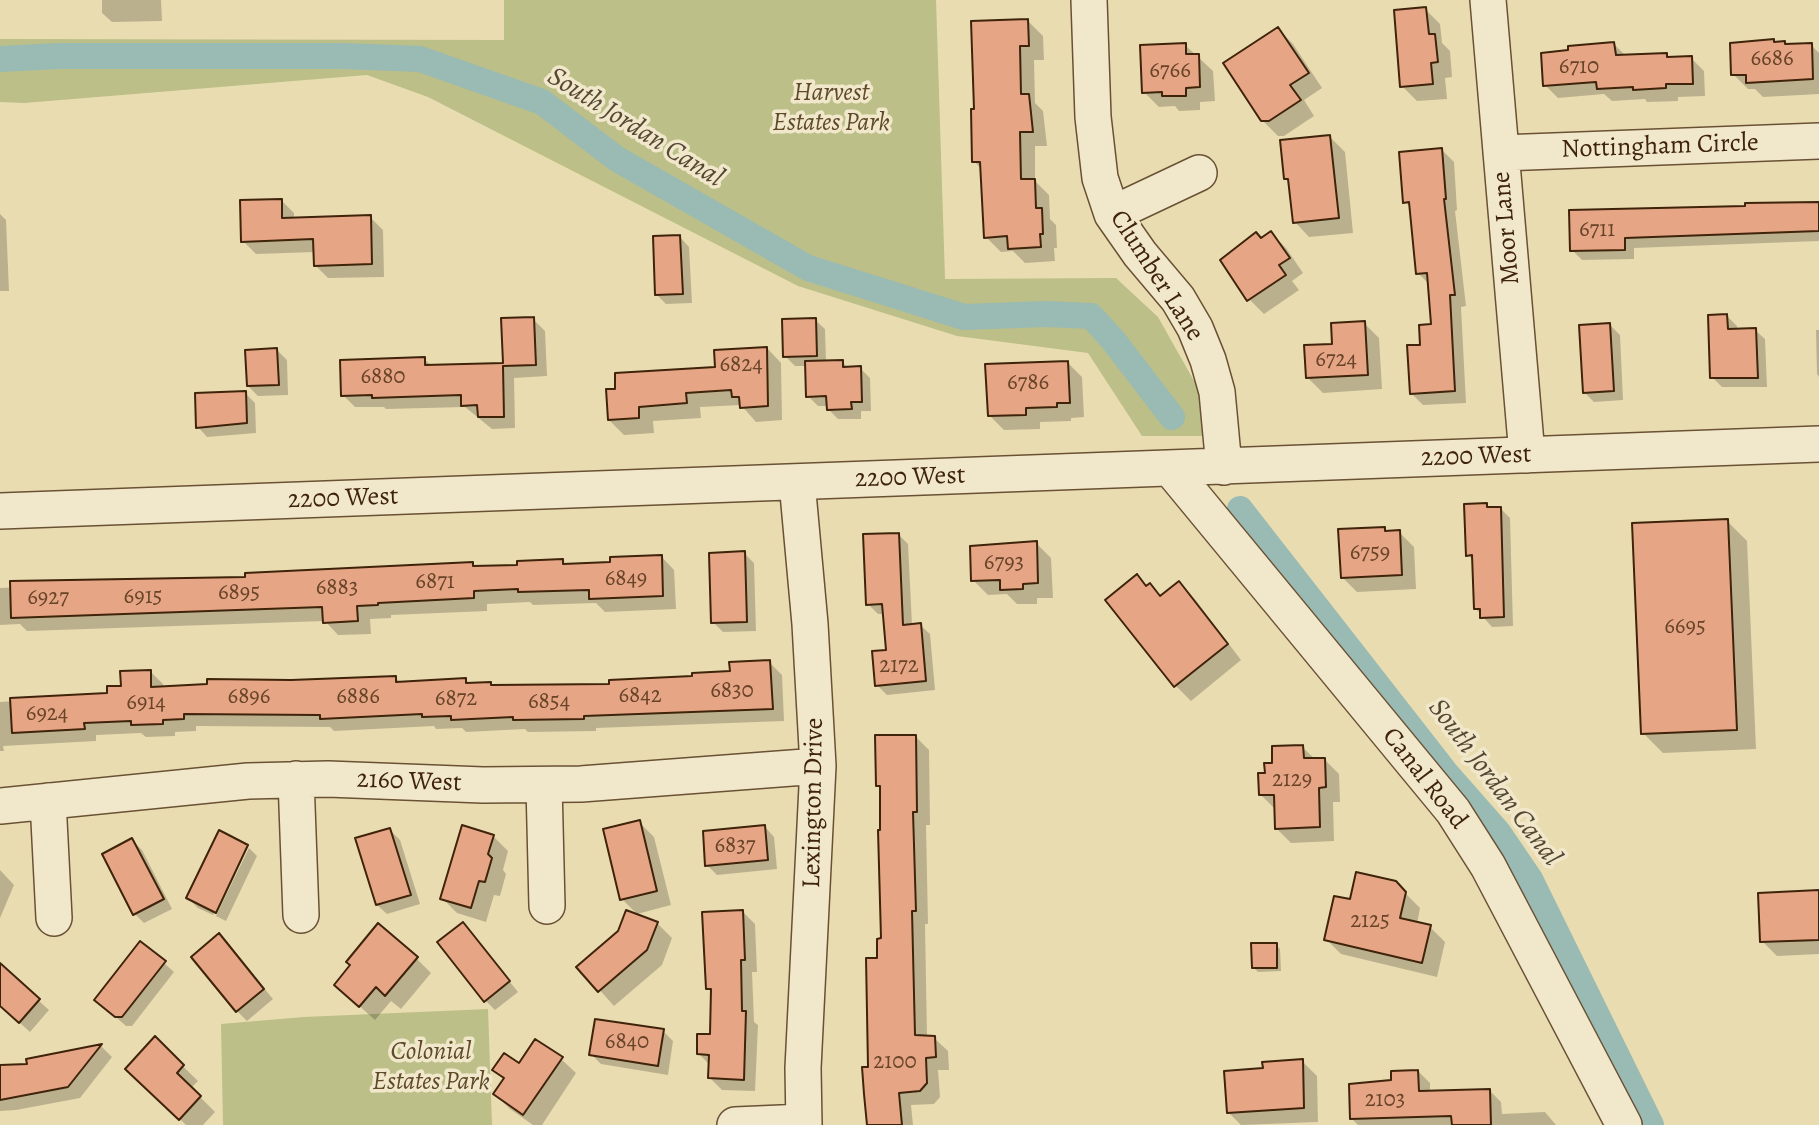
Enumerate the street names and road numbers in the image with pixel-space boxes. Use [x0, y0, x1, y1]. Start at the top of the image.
street label: Nottingham Circle [1561, 128, 1759, 166]
street label: Moor Lane [1487, 170, 1527, 286]
street label: Clumber Lane [1102, 205, 1210, 347]
street label: 2200 West [1420, 439, 1532, 475]
street label: 2200 West [854, 460, 966, 496]
street label: 2200 West [287, 481, 399, 517]
street label: Lexington Drive [797, 717, 831, 889]
street label: Canal Road [1375, 722, 1473, 836]
street label: 2160 West [356, 765, 462, 799]

